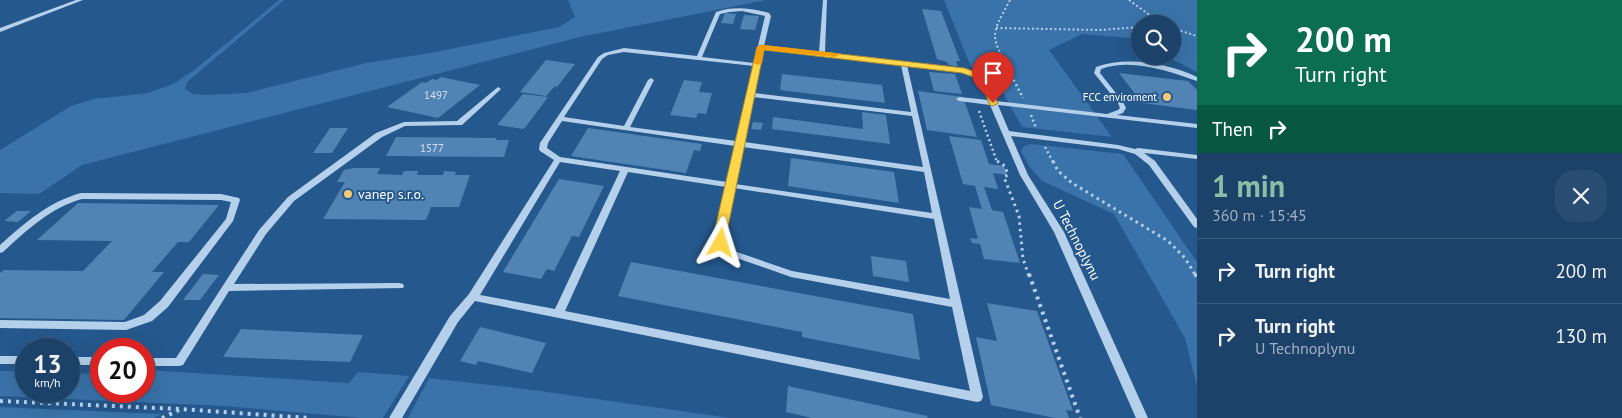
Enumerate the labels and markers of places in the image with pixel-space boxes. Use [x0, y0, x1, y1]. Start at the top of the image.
pin [972, 52, 1014, 103]
place label: FCC enviroment [1083, 90, 1157, 104]
marker: FCC enviroment [1161, 91, 1173, 103]
place label: vanep s.r.o. [358, 185, 424, 203]
marker: vanep s.r.o. [342, 188, 354, 200]

